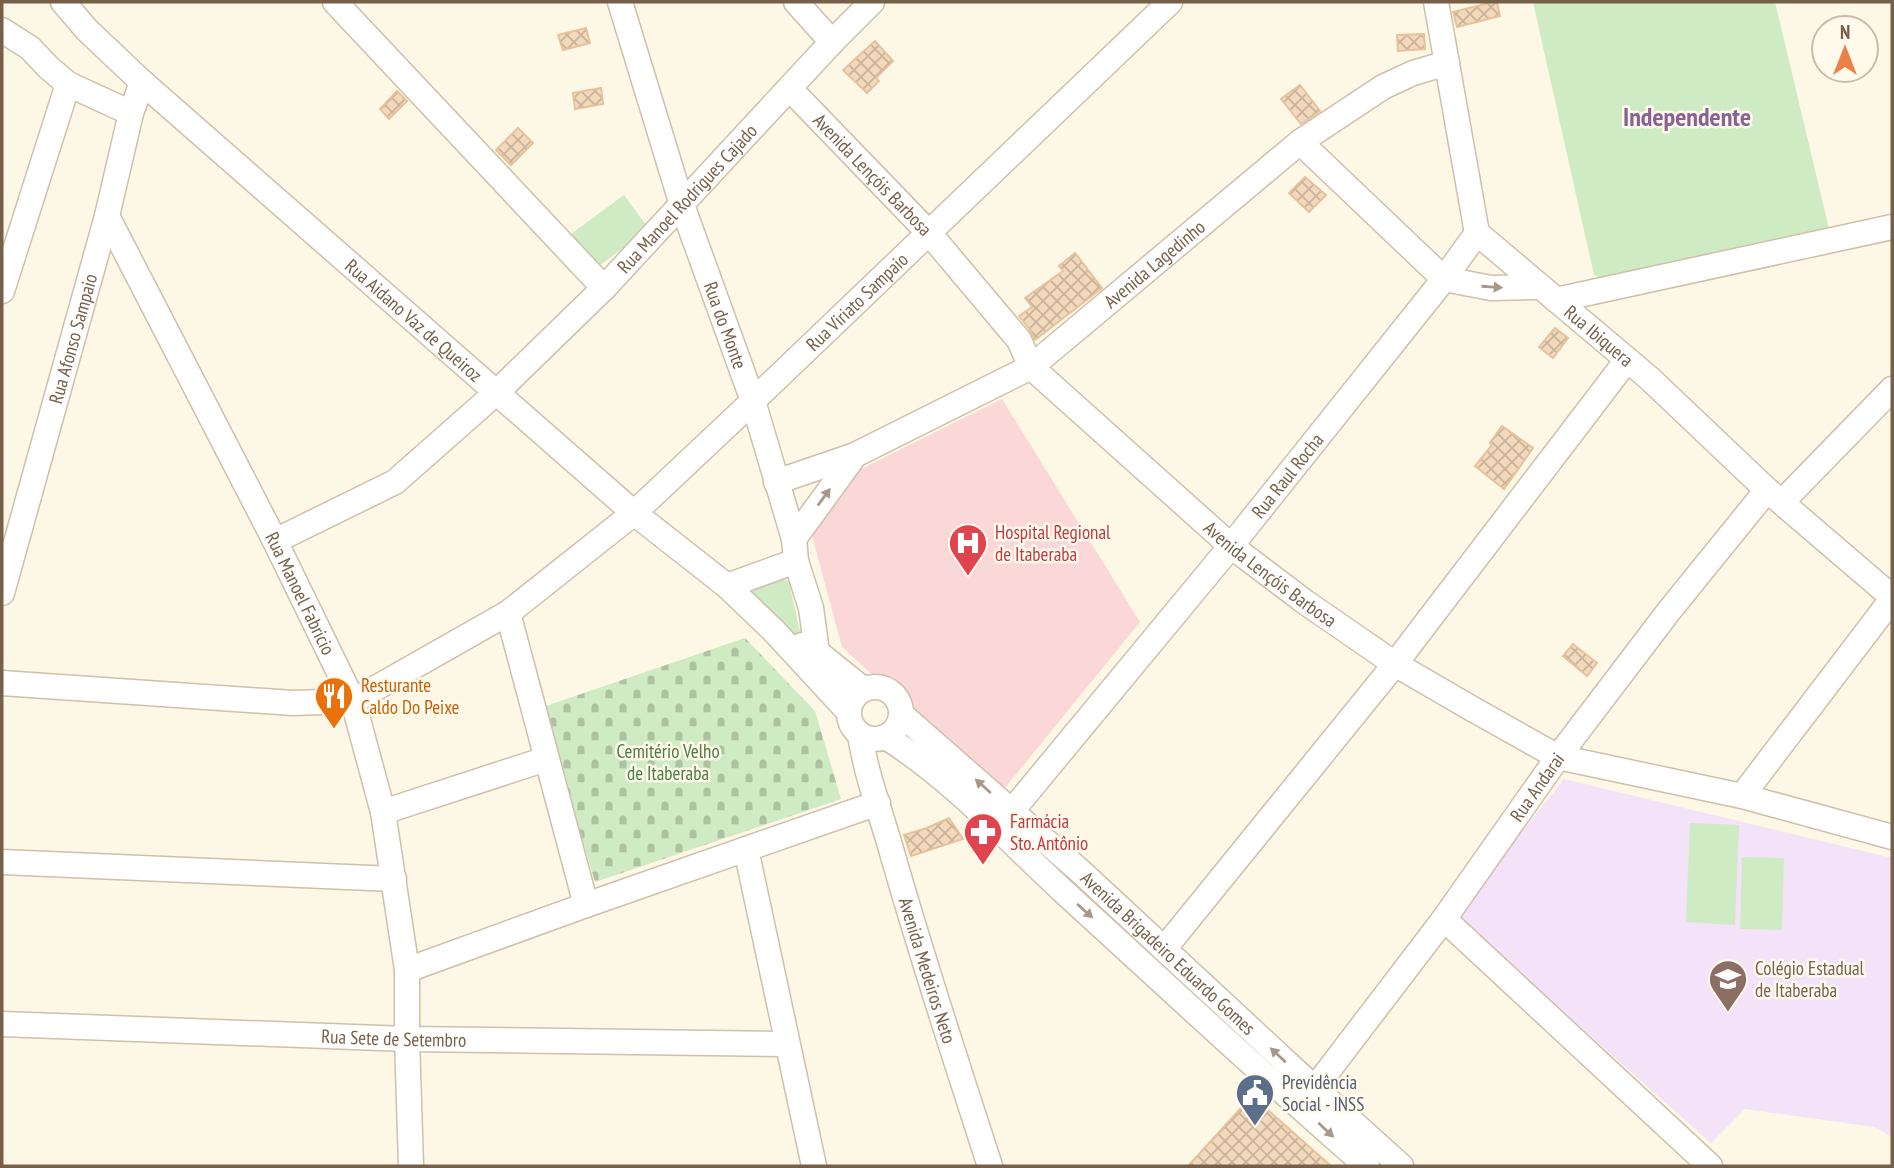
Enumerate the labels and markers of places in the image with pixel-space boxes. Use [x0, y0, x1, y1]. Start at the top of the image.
place label: Hospital Regional de Itaberaba [995, 520, 1111, 566]
hospital icon: Hospital Regional de Itaberaba [947, 522, 989, 577]
place label: Resturante Caldo Do Peixe [361, 673, 460, 719]
restaurant icon: Resturante Caldo Do Peixe [313, 675, 355, 730]
place label: Farmácia Sto. Antônio [1010, 809, 1088, 855]
pharmacy icon: Farmácia Sto. Antônio [962, 811, 1004, 866]
place label: Colégio Estadual de Itaberaba [1755, 956, 1865, 1002]
school or university icon: Colégio Estadual de Itaberaba [1707, 958, 1749, 1013]
place label: Previdência Social - INSS [1282, 1070, 1364, 1116]
public building icon: Previdência Social - INSS [1234, 1072, 1276, 1127]

